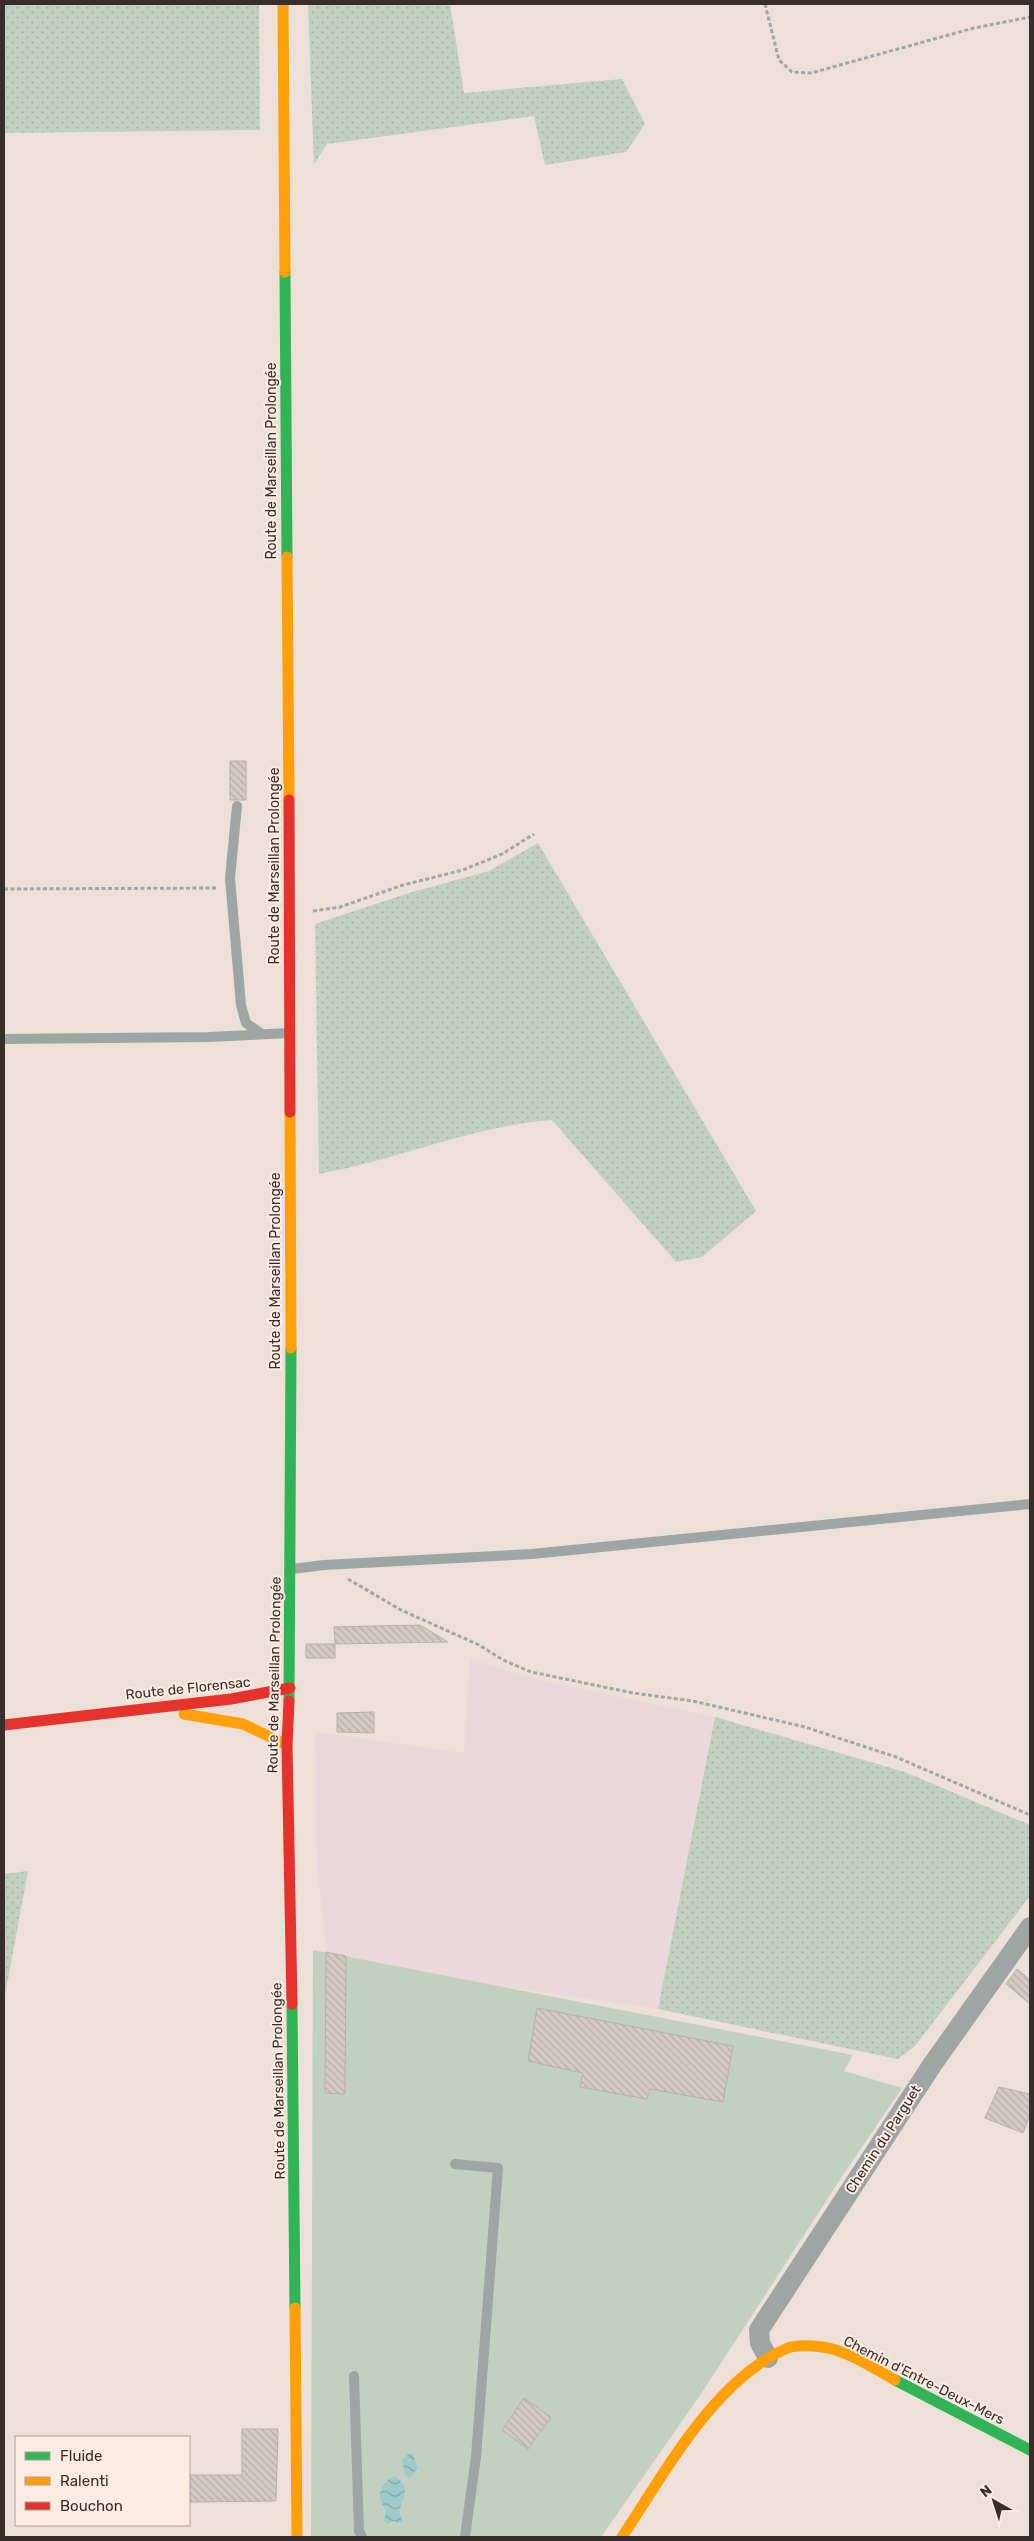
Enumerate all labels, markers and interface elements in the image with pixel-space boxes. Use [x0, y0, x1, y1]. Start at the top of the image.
street label: Route de Marseillan Prolongée [263, 362, 280, 560]
street label: Route de Marseillan Prolongée [266, 767, 283, 965]
street label: Route de Marseillan Prolongée [267, 1172, 284, 1370]
street label: Route de Marseillan Prolongée [264, 1576, 285, 1774]
street label: Route de Florensac [125, 1673, 252, 1704]
street label: Route de Marseillan Prolongée [268, 1982, 289, 2180]
street label: Chemin du Parguet [842, 2082, 925, 2197]
street label: Chemin d'Entre-Deux-Mers [841, 2332, 1007, 2428]
legend [15, 2436, 190, 2526]
text: Fluide [60, 2447, 102, 2465]
text: Ralenti [60, 2472, 109, 2490]
north arrow [969, 2476, 1019, 2526]
text: N [977, 2482, 995, 2501]
text: Bouchon [60, 2497, 123, 2515]

